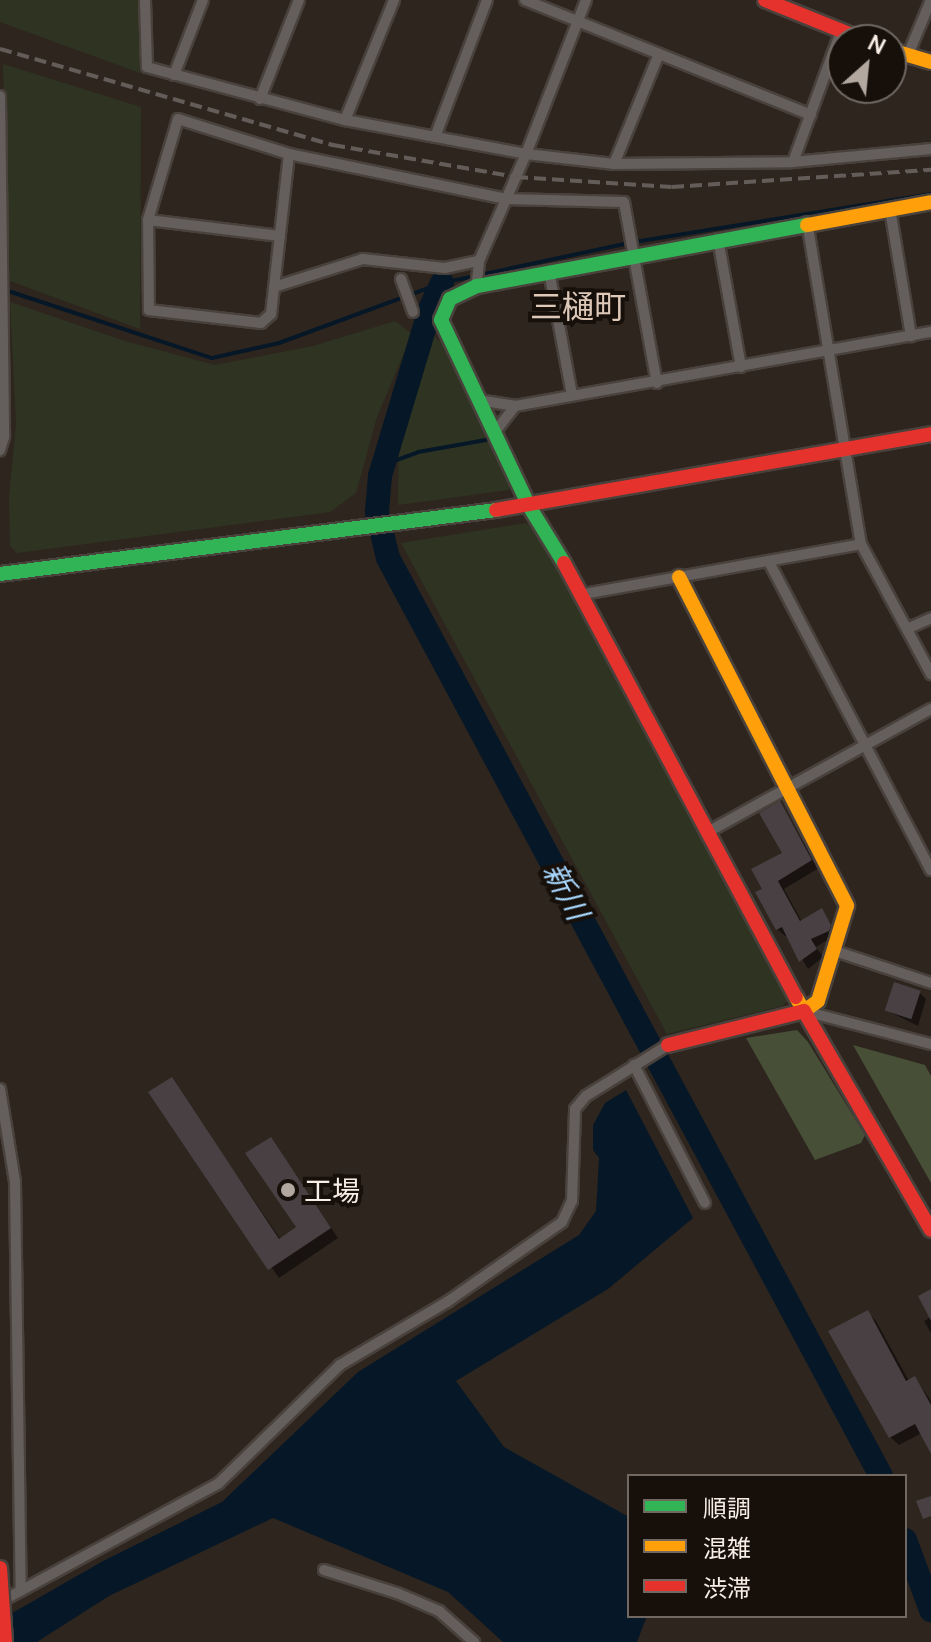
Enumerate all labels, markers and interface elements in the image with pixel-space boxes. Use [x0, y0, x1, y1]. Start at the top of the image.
north arrow [827, 24, 907, 104]
text: N [863, 27, 891, 61]
district label: 三樋町 [530, 287, 626, 325]
water label: 新川 [536, 856, 596, 926]
place label: 工場 [304, 1173, 360, 1207]
marker: 工場 [279, 1181, 297, 1199]
legend [627, 1474, 907, 1618]
text: 順調 [703, 1491, 751, 1524]
text: 混雑 [703, 1531, 751, 1564]
text: 渋滞 [703, 1571, 751, 1604]

